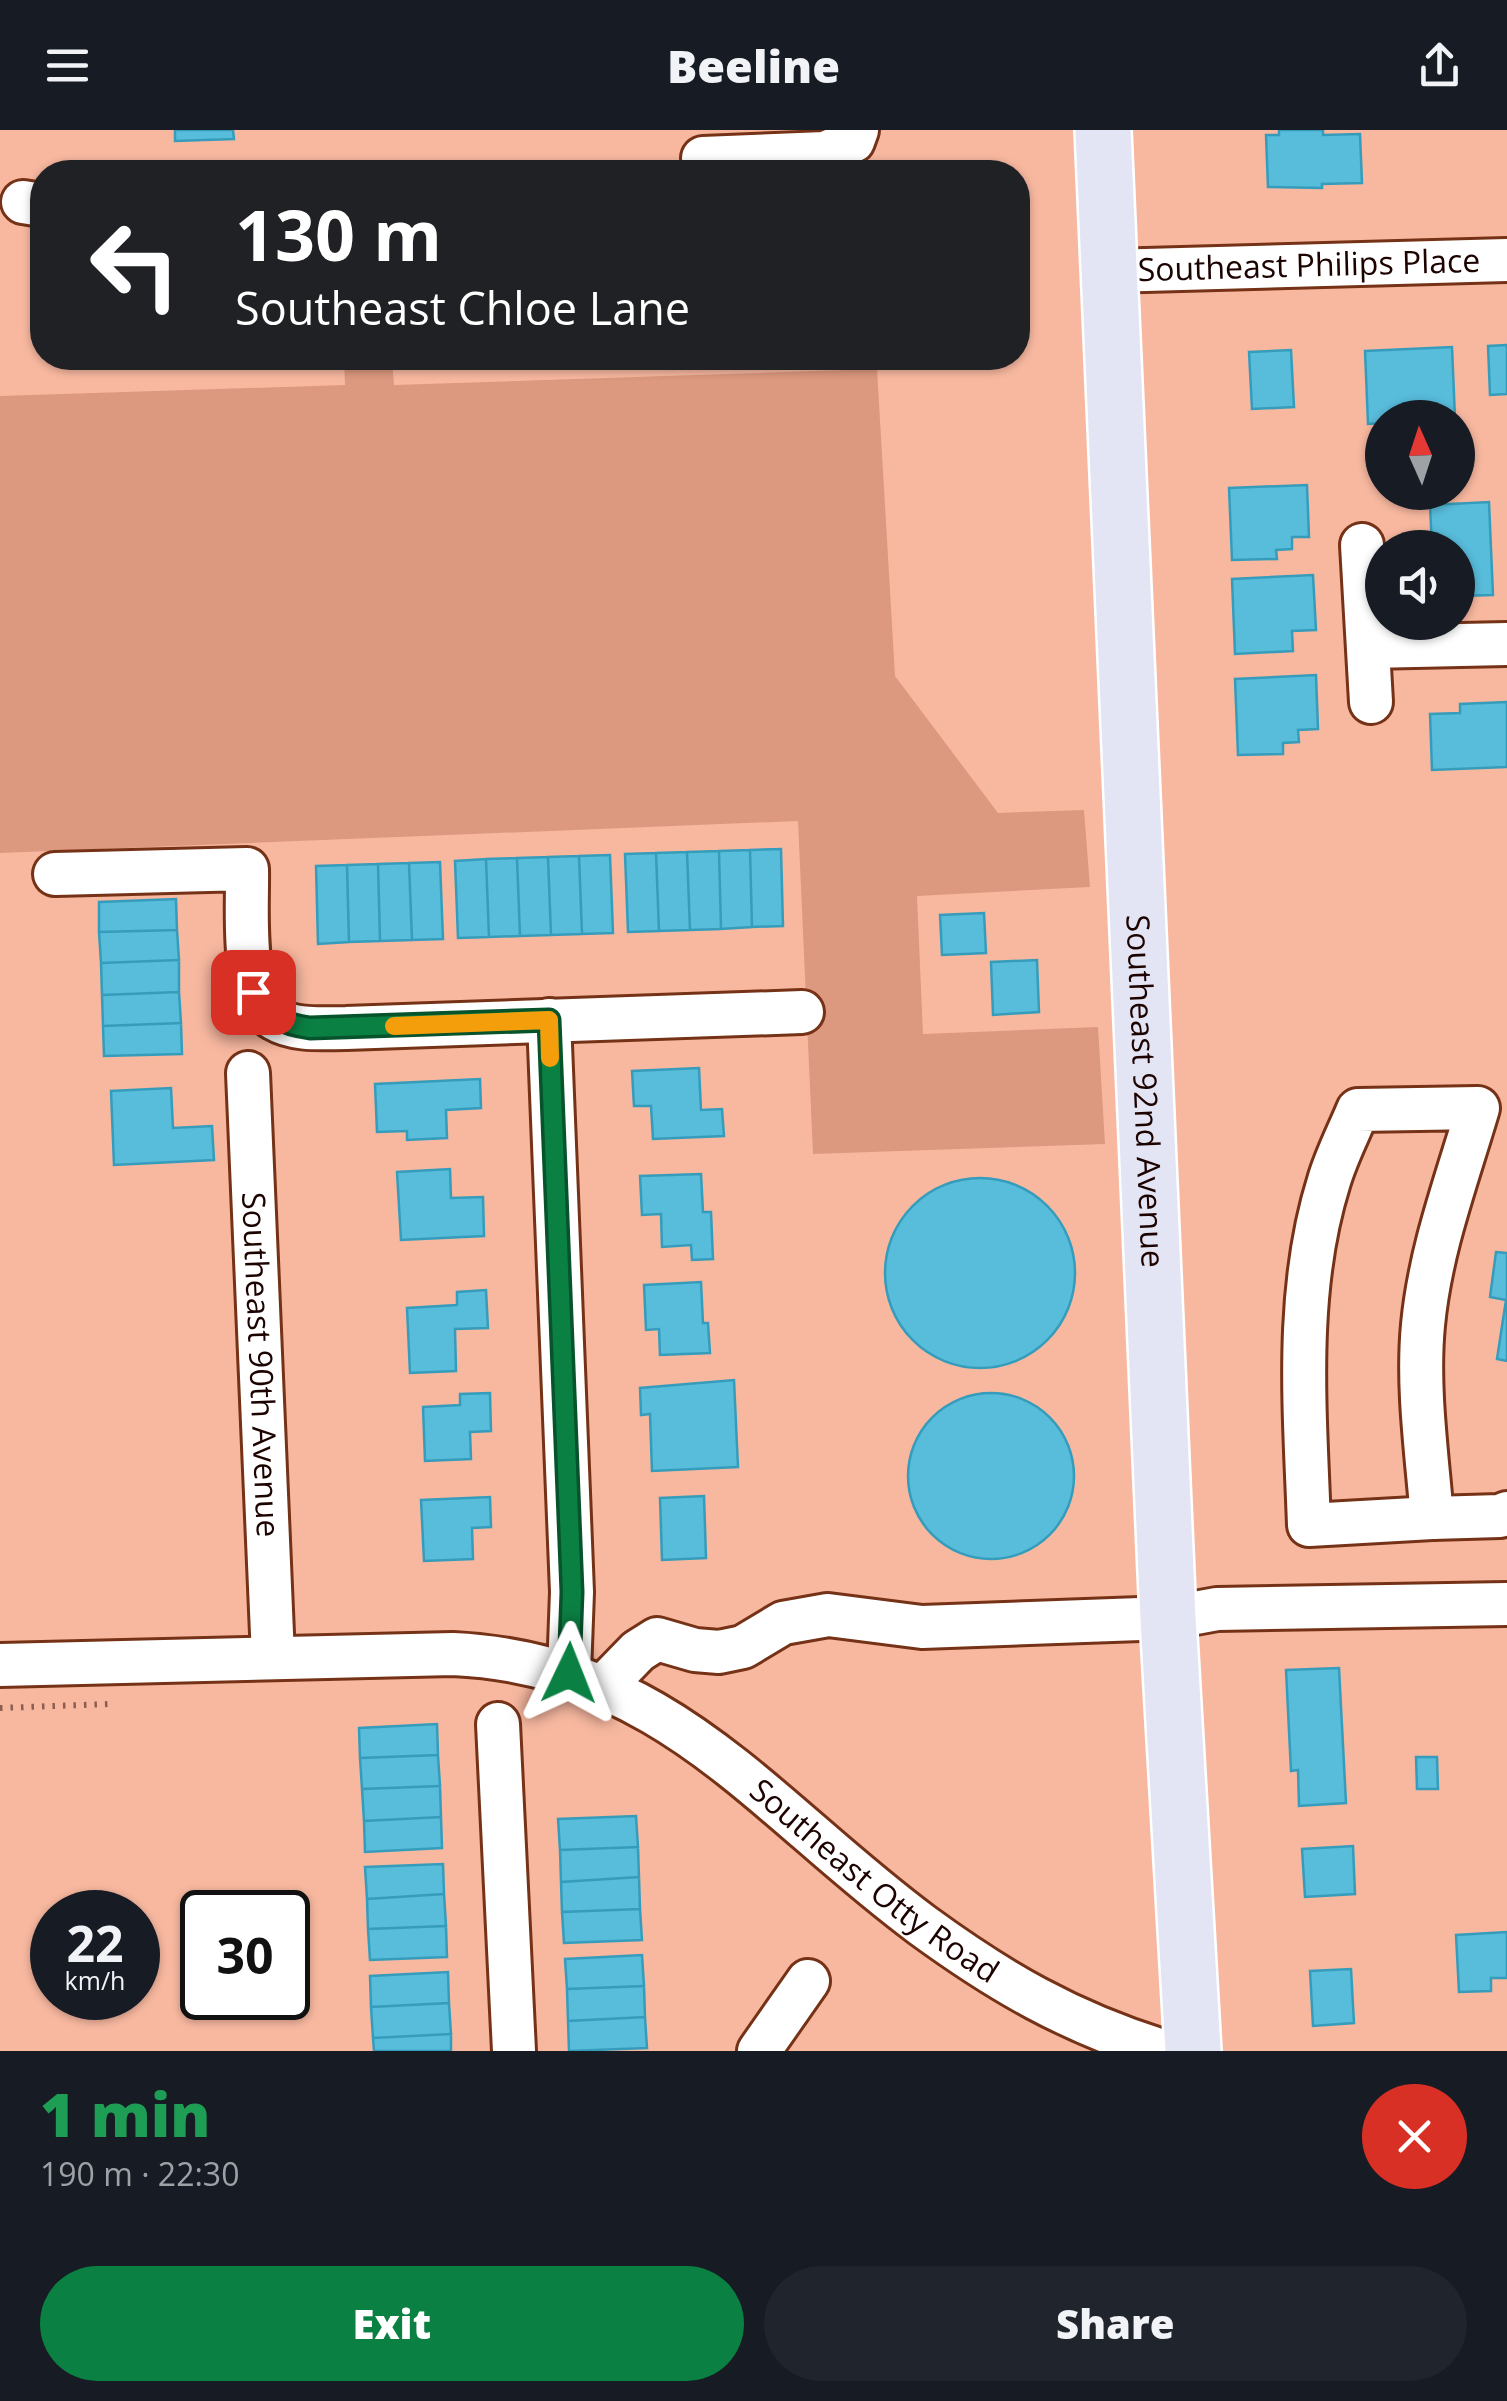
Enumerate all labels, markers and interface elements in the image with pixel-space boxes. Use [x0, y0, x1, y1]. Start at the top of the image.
text: Beeline [667, 35, 840, 96]
icon: menu [40, 38, 95, 93]
icon: share [1412, 38, 1467, 93]
text: 130 m [235, 186, 442, 282]
icon: left [70, 200, 200, 330]
street label: Southeast Philips Place [1137, 238, 1481, 290]
text: Southeast Chloe Lane [235, 277, 690, 338]
north arrow [1365, 400, 1475, 510]
map controls [1365, 400, 1475, 640]
button: sound [1365, 530, 1475, 640]
street label: Southeast 92nd Avenue [1117, 913, 1176, 1269]
pin [211, 950, 296, 1035]
icon: arrive [226, 965, 281, 1020]
street label: Southeast 90th Avenue [233, 1191, 291, 1538]
position arrow [517, 1621, 621, 1725]
street label: Southeast Otty Road [742, 1768, 1008, 1992]
speed limit sign: 30 [180, 1890, 310, 2020]
text: 22 [66, 1909, 124, 1977]
text: km/h [65, 1963, 125, 1997]
text: 1 min [40, 2073, 210, 2155]
button: close [1362, 2084, 1467, 2189]
text: 190 m · 22:30 [40, 2152, 239, 2195]
button: Exit [40, 2266, 744, 2381]
button: Share [764, 2266, 1467, 2381]

